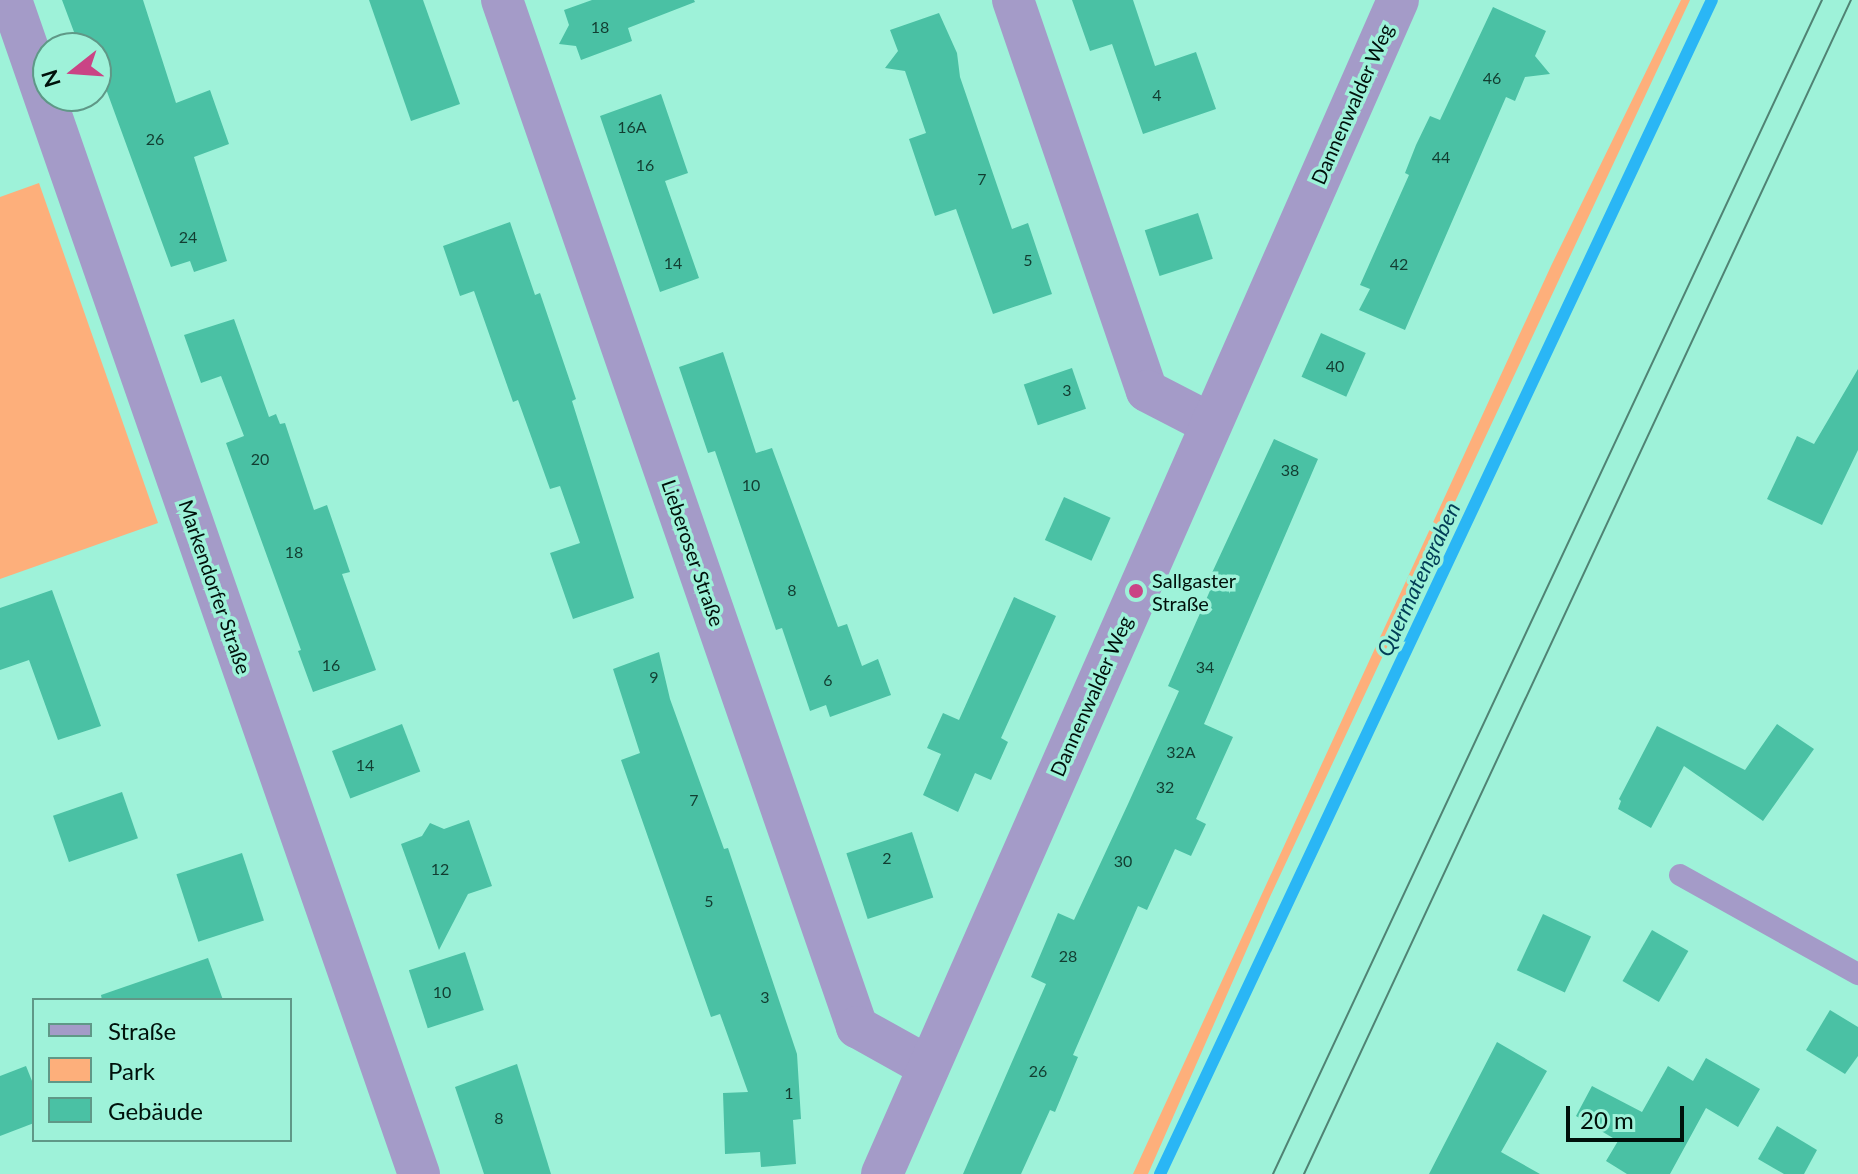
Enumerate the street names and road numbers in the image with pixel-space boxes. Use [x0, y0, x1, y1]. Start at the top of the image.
street label: Dannenwalder Weg [1306, 20, 1398, 188]
street label: Lieberoser Straße [657, 476, 729, 630]
street label: Markendorfer Straße [174, 497, 256, 677]
street label: Dannenwalder Weg [1045, 612, 1137, 780]

